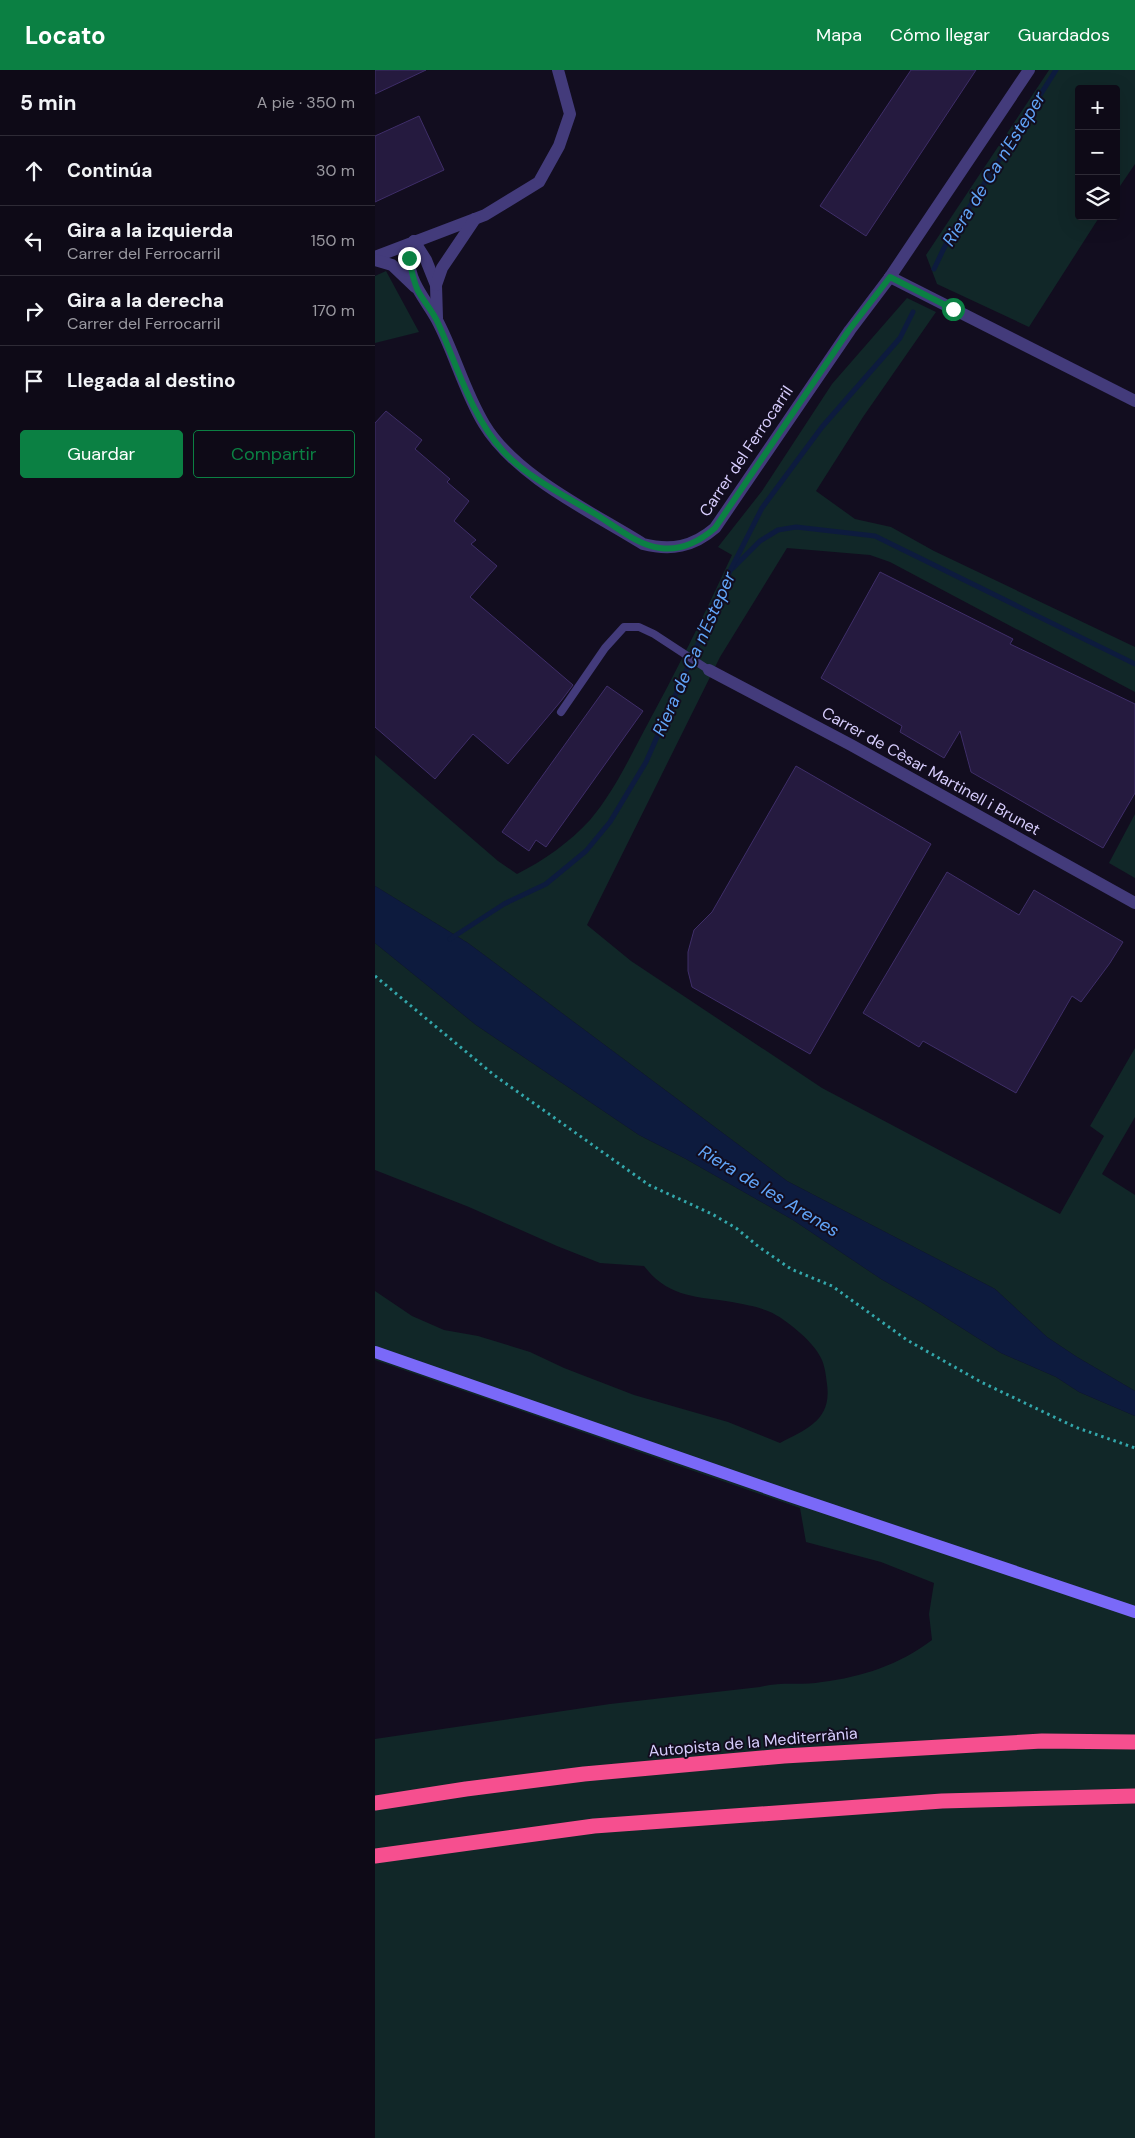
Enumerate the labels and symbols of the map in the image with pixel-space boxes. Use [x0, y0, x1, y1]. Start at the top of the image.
water label: Riera de Ca n'Esteper [937, 86, 1052, 251]
route end [398, 247, 421, 270]
route start [942, 298, 965, 321]
street label: Carrer del Ferrocarril [694, 382, 798, 520]
water label: Riera de Ca n'Esteper [647, 567, 742, 740]
street label: Carrer de Cèsar Martinell i Brunet [818, 702, 1044, 840]
water label: Riera de les Arenes [694, 1139, 844, 1243]
street label: Autopista de la Mediterrània [648, 1722, 858, 1762]

